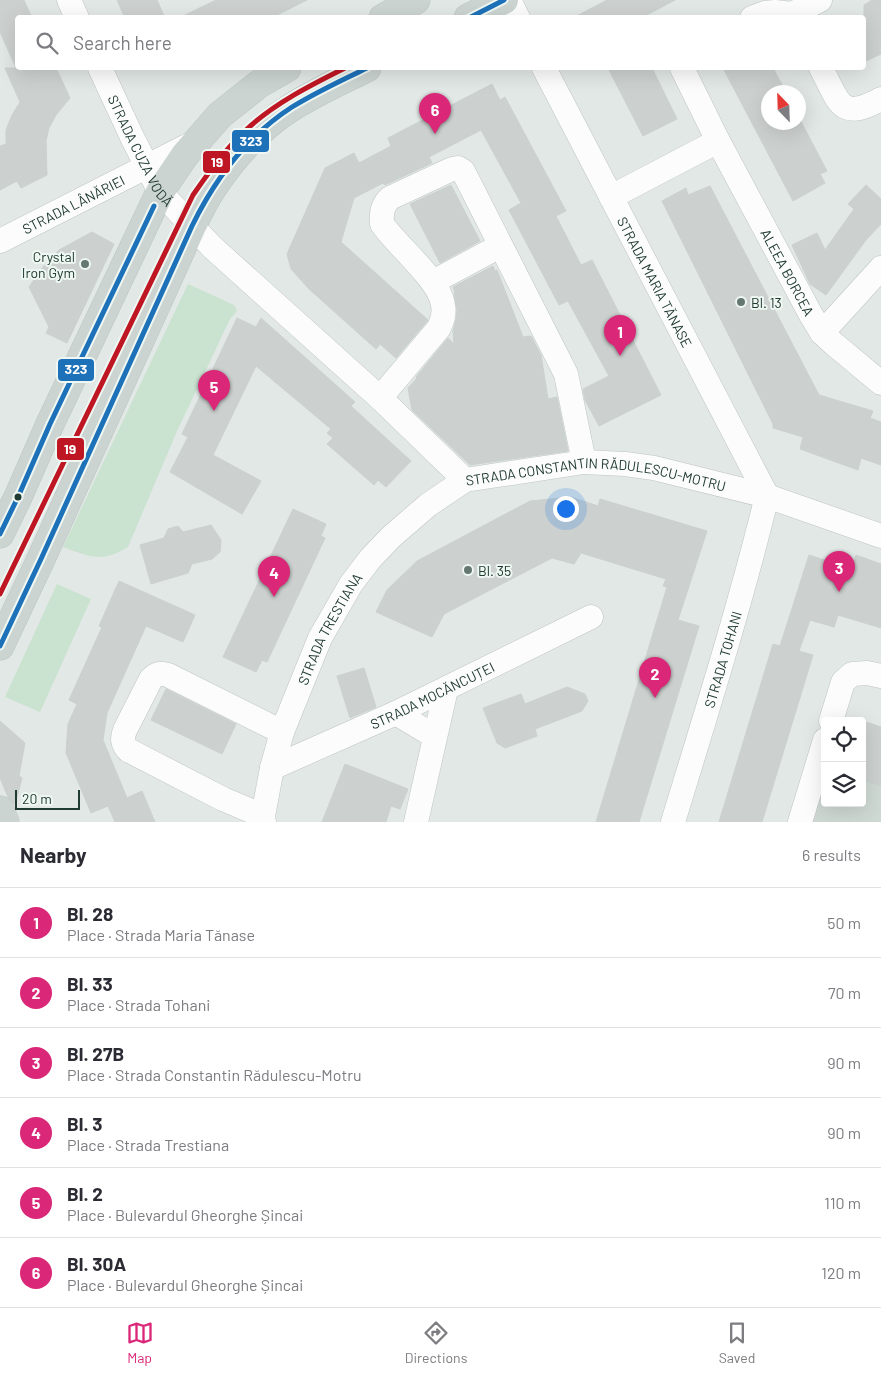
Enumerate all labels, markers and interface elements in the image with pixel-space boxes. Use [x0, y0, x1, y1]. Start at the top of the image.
search box [15, 15, 866, 70]
icon: search [33, 29, 61, 57]
text: Search here [73, 31, 172, 54]
north arrow [761, 85, 806, 130]
street label: STRADA CUZA VODĂ [105, 92, 177, 210]
pin: 6 [419, 93, 451, 134]
line badge: 323 [231, 129, 270, 153]
text: 323 [240, 132, 262, 149]
line badge: 19 [202, 150, 231, 174]
text: 19 [211, 153, 223, 170]
street label: STRADA LÂNĂRIEI [19, 171, 127, 237]
street label: STRADA MARIA TĂNASE [614, 214, 696, 350]
street label: ALEEA BORCEA [758, 226, 818, 319]
place label: Crystal Iron Gym [22, 248, 75, 281]
marker: Crystal Iron Gym [79, 258, 91, 270]
place label: Bl. 13 [751, 294, 782, 311]
marker: Bl. 13 [735, 296, 747, 308]
pin: 1 [604, 315, 636, 356]
line badge: 323 [57, 358, 95, 382]
text: 323 [65, 360, 87, 377]
pin: 5 [198, 370, 230, 411]
line badge: 19 [56, 437, 85, 461]
text: 19 [64, 440, 76, 457]
street label: STRADA CONSTANTIN RĂDULESCU-MOTRU [464, 453, 728, 494]
unlabelled marker [13, 492, 23, 502]
your location [553, 496, 579, 522]
pin: 3 [823, 551, 855, 592]
pin: 4 [258, 556, 290, 597]
place label: Bl. 35 [478, 562, 511, 579]
marker: Bl. 35 [462, 564, 474, 576]
street label: STRADA TRESTIANA [293, 569, 365, 687]
street label: STRADA TOHANI [700, 609, 744, 710]
pin: 2 [639, 657, 671, 698]
street label: STRADA MOCĂNCUȚEI [367, 658, 497, 732]
map controls [821, 717, 866, 807]
button: locate [821, 717, 866, 762]
button: layers [821, 762, 866, 807]
scale bar [15, 787, 80, 810]
text: 20 m [22, 790, 52, 807]
text: Nearby [20, 842, 86, 867]
text: 6 results [802, 845, 861, 864]
text: Bl. 28 [67, 902, 113, 925]
text: 1 [33, 913, 39, 932]
text: 50 m [827, 913, 861, 932]
text: Place · Strada Maria Tănase [67, 925, 255, 944]
text: Bl. 33 [67, 972, 113, 995]
text: 2 [32, 983, 40, 1002]
text: 70 m [828, 983, 861, 1002]
text: Place · Strada Tohani [67, 995, 210, 1014]
text: Bl. 27B [67, 1042, 124, 1065]
text: 3 [32, 1053, 40, 1072]
text: 90 m [827, 1053, 861, 1072]
text: Place · Strada Constantin Rădulescu-Motru [67, 1065, 362, 1084]
text: Bl. 3 [67, 1112, 103, 1135]
text: 4 [31, 1123, 41, 1142]
text: 90 m [827, 1123, 861, 1142]
text: Place · Strada Trestiana [67, 1135, 229, 1154]
text: Bl. 2 [67, 1182, 103, 1205]
text: 5 [32, 1193, 40, 1212]
text: 110 m [824, 1193, 861, 1212]
text: Place · Bulevardul Gheorghe Șincai [67, 1205, 303, 1224]
text: Bl. 30A [67, 1252, 126, 1275]
text: 6 [32, 1263, 40, 1282]
text: 120 m [821, 1263, 861, 1282]
text: Place · Bulevardul Gheorghe Șincai [67, 1275, 303, 1294]
tab: Map [126, 1319, 154, 1366]
tab: Directions [405, 1319, 467, 1366]
tab: Saved [719, 1319, 755, 1366]

